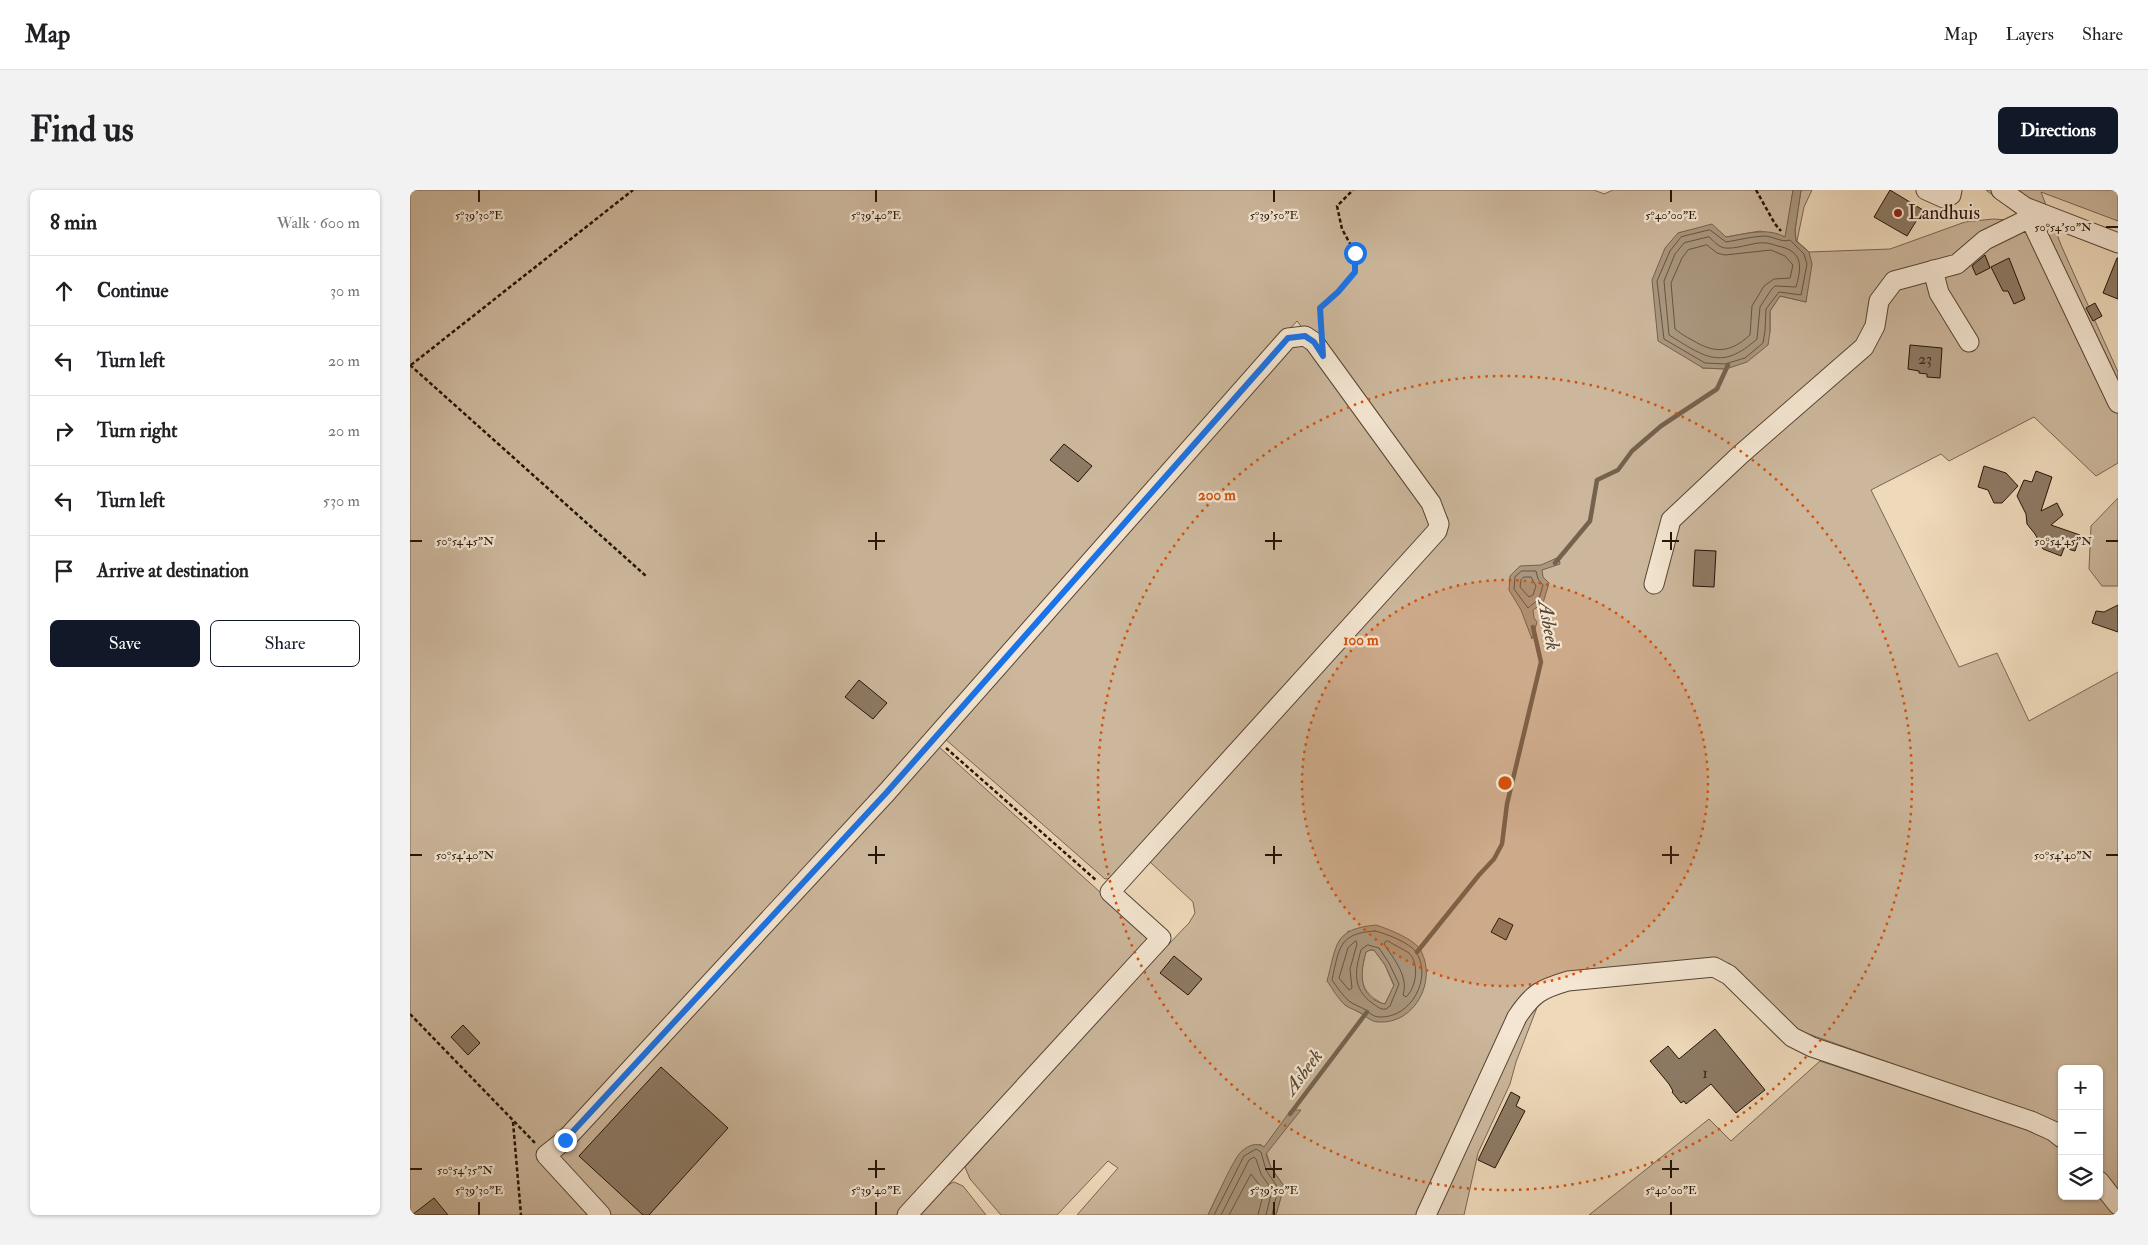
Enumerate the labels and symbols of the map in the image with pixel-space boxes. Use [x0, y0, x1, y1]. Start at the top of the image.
place label: Landhuis [1908, 201, 1980, 225]
marker: Landhuis [1892, 207, 1904, 219]
text: 5°39'30"E [455, 208, 503, 223]
text: 5°39'40"E [851, 208, 901, 223]
text: 5°39'50"E [1250, 208, 1299, 223]
text: 5°40'00"E [1645, 208, 1697, 223]
text: 50°54'50"N [2034, 220, 2092, 235]
route start [1344, 242, 1367, 265]
house number: 23 [1918, 349, 1932, 369]
text: 200 m [1198, 486, 1236, 505]
text: 50°54'45"N [436, 534, 494, 549]
text: 50°54'45"N [2034, 534, 2092, 549]
water label: Asbeek [1532, 596, 1566, 652]
text: 100 m [1343, 631, 1379, 650]
centre of rings [1496, 774, 1514, 792]
text: 50°54'40"N [436, 848, 495, 863]
text: 50°54'40"N [2034, 848, 2093, 863]
water label: Asbeek [1277, 1044, 1328, 1101]
house number: 1 [1702, 1063, 1708, 1083]
route end [554, 1129, 577, 1152]
text: 50°54'35"N [437, 1163, 493, 1178]
text: 5°39'30"E [455, 1183, 503, 1198]
text: 5°39'40"E [851, 1183, 901, 1198]
text: 5°39'50"E [1250, 1183, 1299, 1198]
text: 5°40'00"E [1645, 1183, 1697, 1198]

